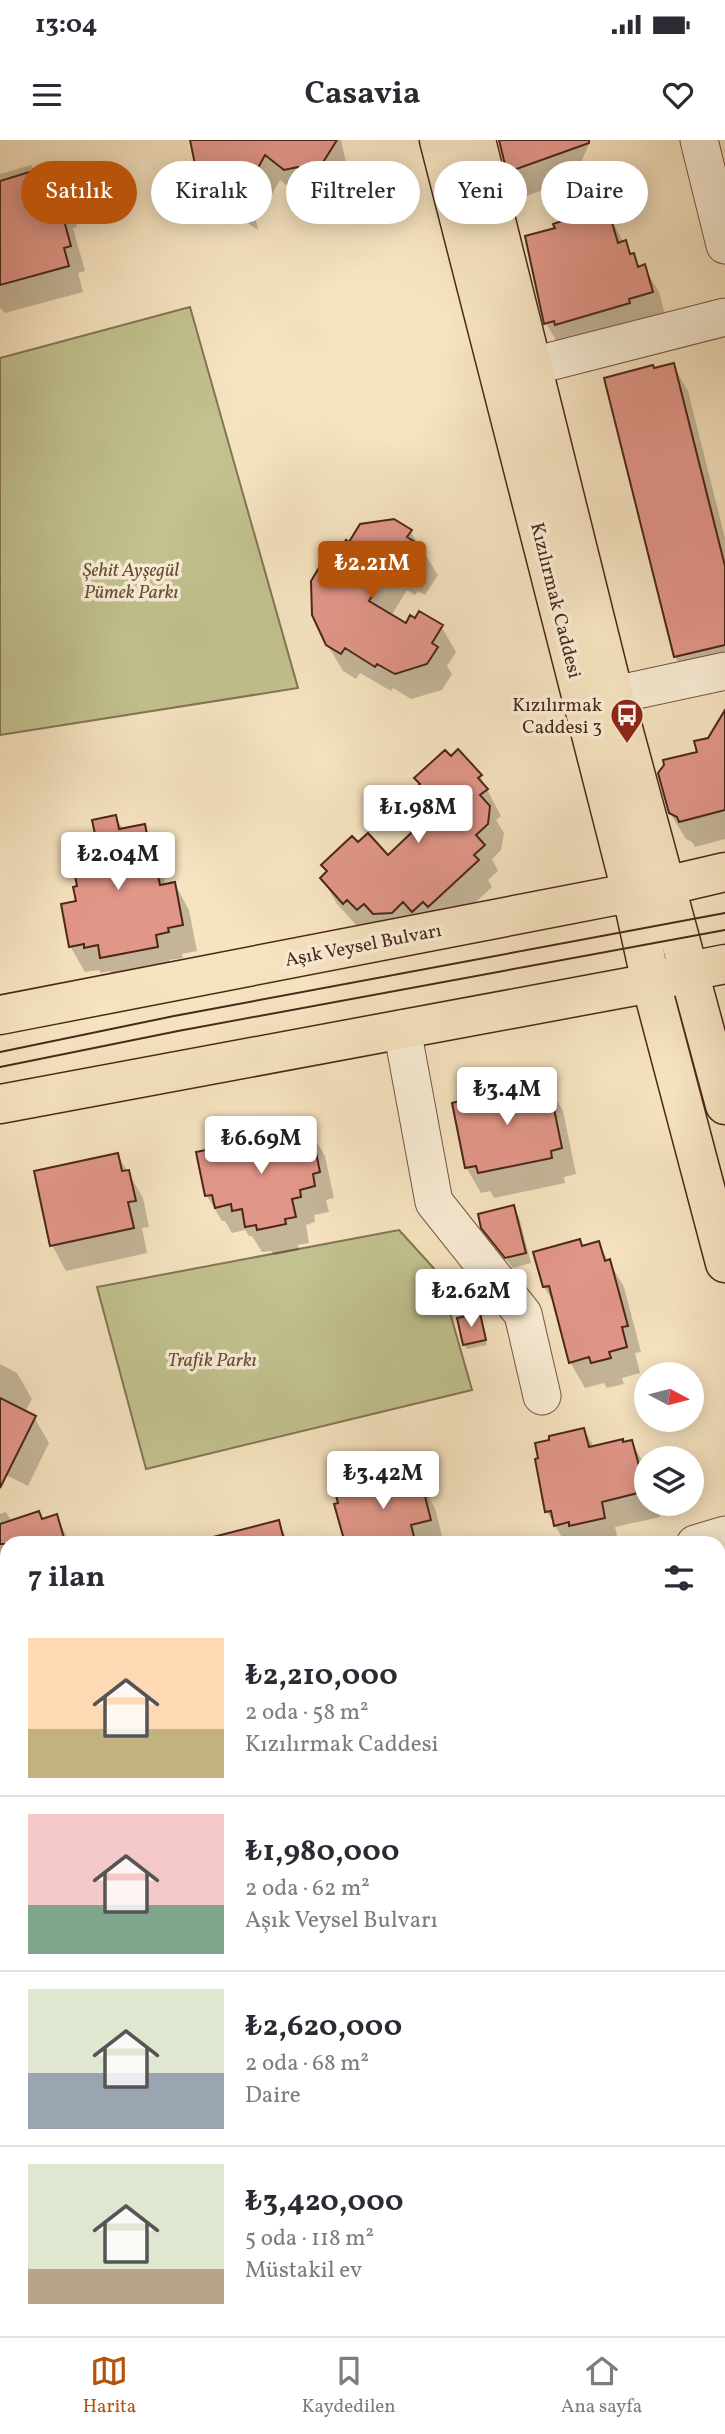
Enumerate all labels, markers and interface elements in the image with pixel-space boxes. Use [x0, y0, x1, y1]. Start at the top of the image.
text: 13:04 [35, 7, 97, 43]
text: Casavia [305, 73, 420, 117]
icon: menu [28, 76, 66, 114]
icon: heart [659, 76, 697, 114]
chip: Satılık [21, 161, 137, 224]
chip: Kiralık [151, 161, 272, 224]
chip: Filtreler [286, 161, 420, 224]
chip: Yeni [434, 161, 527, 224]
chip: Daire [541, 161, 648, 224]
street label: Kızılırmak Caddesi [523, 520, 587, 681]
pin: ₺2.21M [315, 542, 429, 601]
text: ₺2.21M [334, 548, 410, 580]
park label: Şehit Ayşegül Pümek Parkı [83, 558, 179, 606]
place label: Kızılırmak Caddesi 3 [512, 693, 602, 741]
bus stop icon: Kızılırmak Caddesi 3 [608, 696, 646, 745]
pin: ₺1.98M [361, 786, 475, 845]
text: ₺1.98M [380, 792, 456, 824]
pin: ₺2.04M [61, 832, 175, 892]
text: ₺2.04M [77, 839, 159, 871]
street label: Aşık Veysel Bulvarı [283, 918, 444, 974]
pin: ₺3.4M [458, 1068, 556, 1127]
text: ₺3.4M [473, 1074, 541, 1106]
pin: ₺6.69M [204, 1116, 318, 1176]
text: ₺6.69M [221, 1123, 301, 1155]
pin: ₺2.62M [414, 1270, 528, 1329]
text: ₺2.62M [432, 1276, 510, 1308]
park label: Trafik Parkı [168, 1348, 257, 1374]
north arrow [634, 1362, 704, 1432]
map controls [634, 1362, 704, 1516]
button: layers [634, 1446, 704, 1516]
pin: ₺3.42M [326, 1452, 440, 1511]
text: ₺3.42M [343, 1458, 423, 1490]
text: 7 ilan [28, 1557, 105, 1599]
icon: filters [660, 1559, 698, 1597]
text: ₺2,210,000 [245, 1655, 398, 1697]
icon: home [84, 1666, 168, 1750]
text: 2 oda · 58 m² [245, 1697, 369, 1729]
text: Kızılırmak Caddesi [245, 1729, 438, 1761]
text: ₺1,980,000 [245, 1831, 400, 1873]
icon: home [84, 1842, 168, 1926]
text: 2 oda · 62 m² [245, 1873, 370, 1905]
text: Aşık Veysel Bulvarı [245, 1905, 438, 1937]
text: ₺2,620,000 [245, 2006, 402, 2048]
icon: home [84, 2017, 168, 2101]
text: 2 oda · 68 m² [245, 2048, 369, 2080]
text: Daire [245, 2080, 301, 2112]
text: ₺3,420,000 [245, 2181, 404, 2223]
icon: home [84, 2192, 168, 2276]
text: 5 oda · 118 m² [245, 2223, 374, 2255]
text: Müstakil ev [245, 2255, 362, 2287]
tab: Harita [83, 2352, 136, 2420]
tab: Kaydedilen [302, 2352, 396, 2420]
tab: Ana sayfa [561, 2352, 642, 2420]

